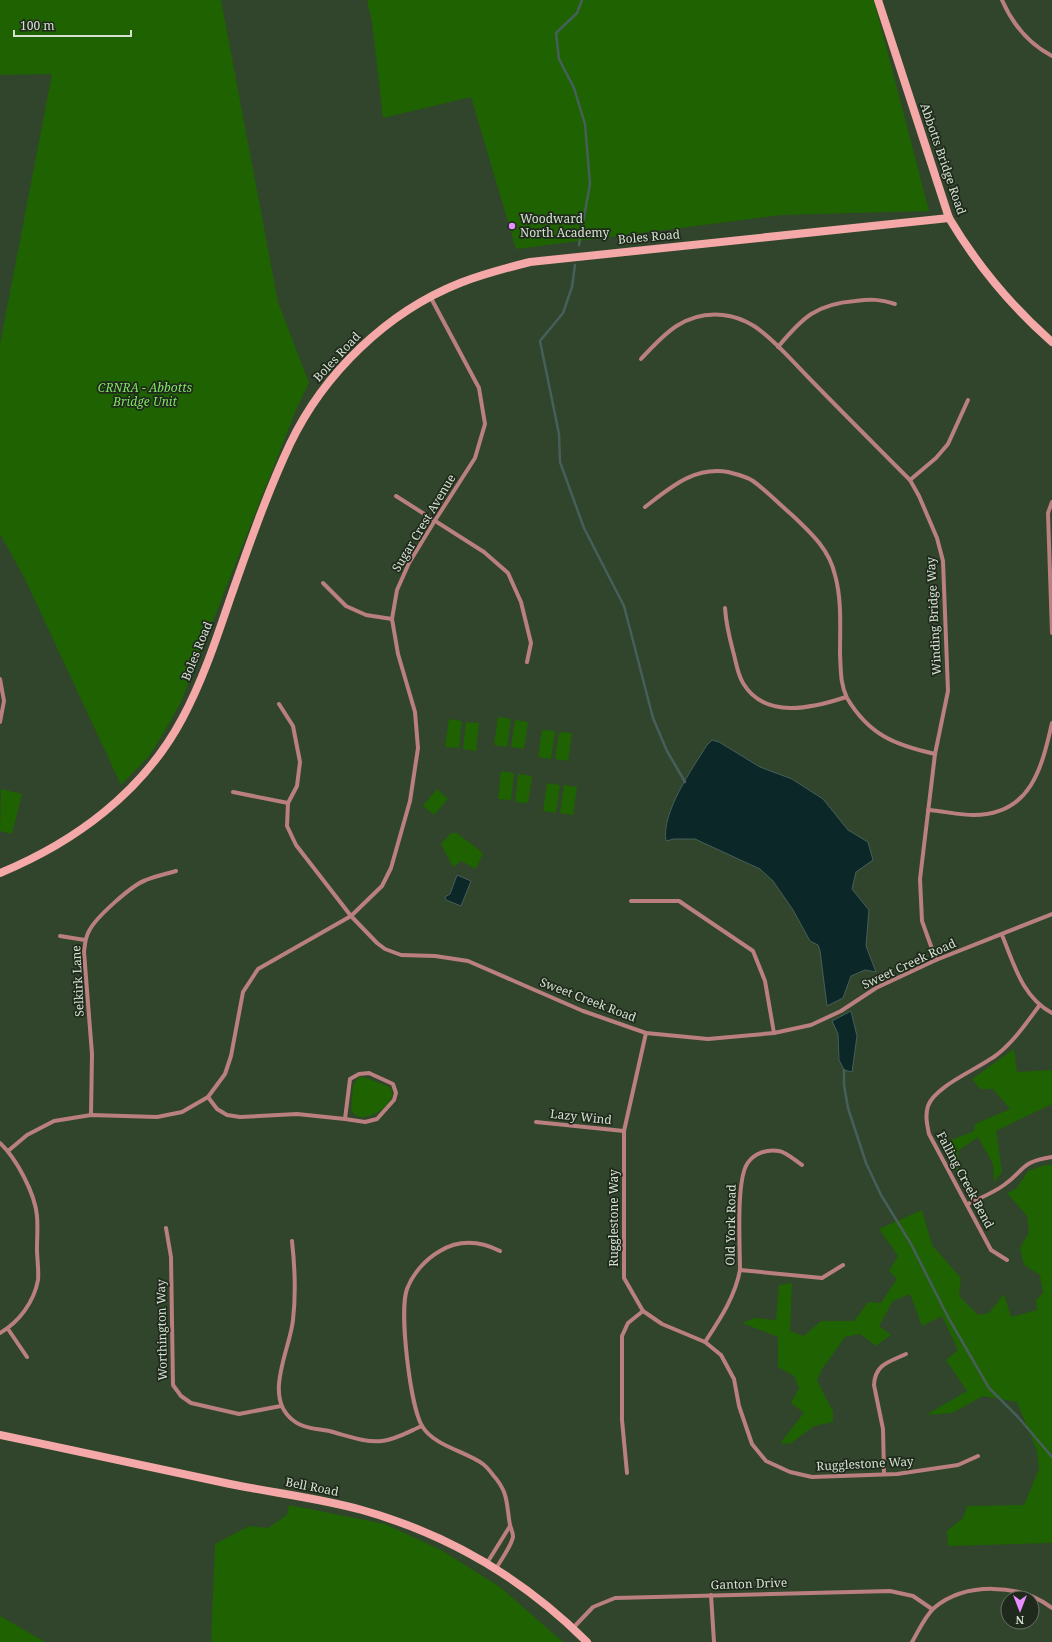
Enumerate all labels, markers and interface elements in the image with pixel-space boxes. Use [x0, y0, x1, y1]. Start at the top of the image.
scale bar [14, 12, 131, 38]
text: 100 m [20, 17, 55, 34]
street label: Abbotts Bridge Road [916, 101, 971, 217]
place label: Woodward North Academy [520, 210, 609, 241]
marker: Woodward North Academy [507, 221, 517, 231]
street label: Boles Road [617, 225, 681, 248]
street label: Boles Road [309, 328, 365, 385]
park label: CRNRA - Abbotts Bridge Unit [98, 379, 193, 410]
street label: Sugar Crest Avenue [388, 471, 459, 575]
street label: Winding Bridge Way [922, 556, 945, 676]
street label: Boles Road [177, 618, 216, 683]
street label: Sweet Creek Road [859, 934, 959, 993]
street label: Selkirk Lane [67, 945, 88, 1017]
street label: Sweet Creek Road [538, 973, 639, 1026]
street label: Lazy Wind [549, 1105, 613, 1128]
street label: Falling Creek Bend [933, 1128, 998, 1232]
street label: Rugglestone Way [605, 1169, 622, 1267]
street label: Old York Road [721, 1184, 740, 1266]
street label: Worthington Way [152, 1279, 171, 1381]
street label: Rugglestone Way [816, 1452, 914, 1475]
street label: Bell Road [284, 1473, 341, 1500]
street label: Ganton Drive [710, 1574, 788, 1593]
north arrow [1000, 1590, 1040, 1630]
text: N [1015, 1613, 1024, 1628]

